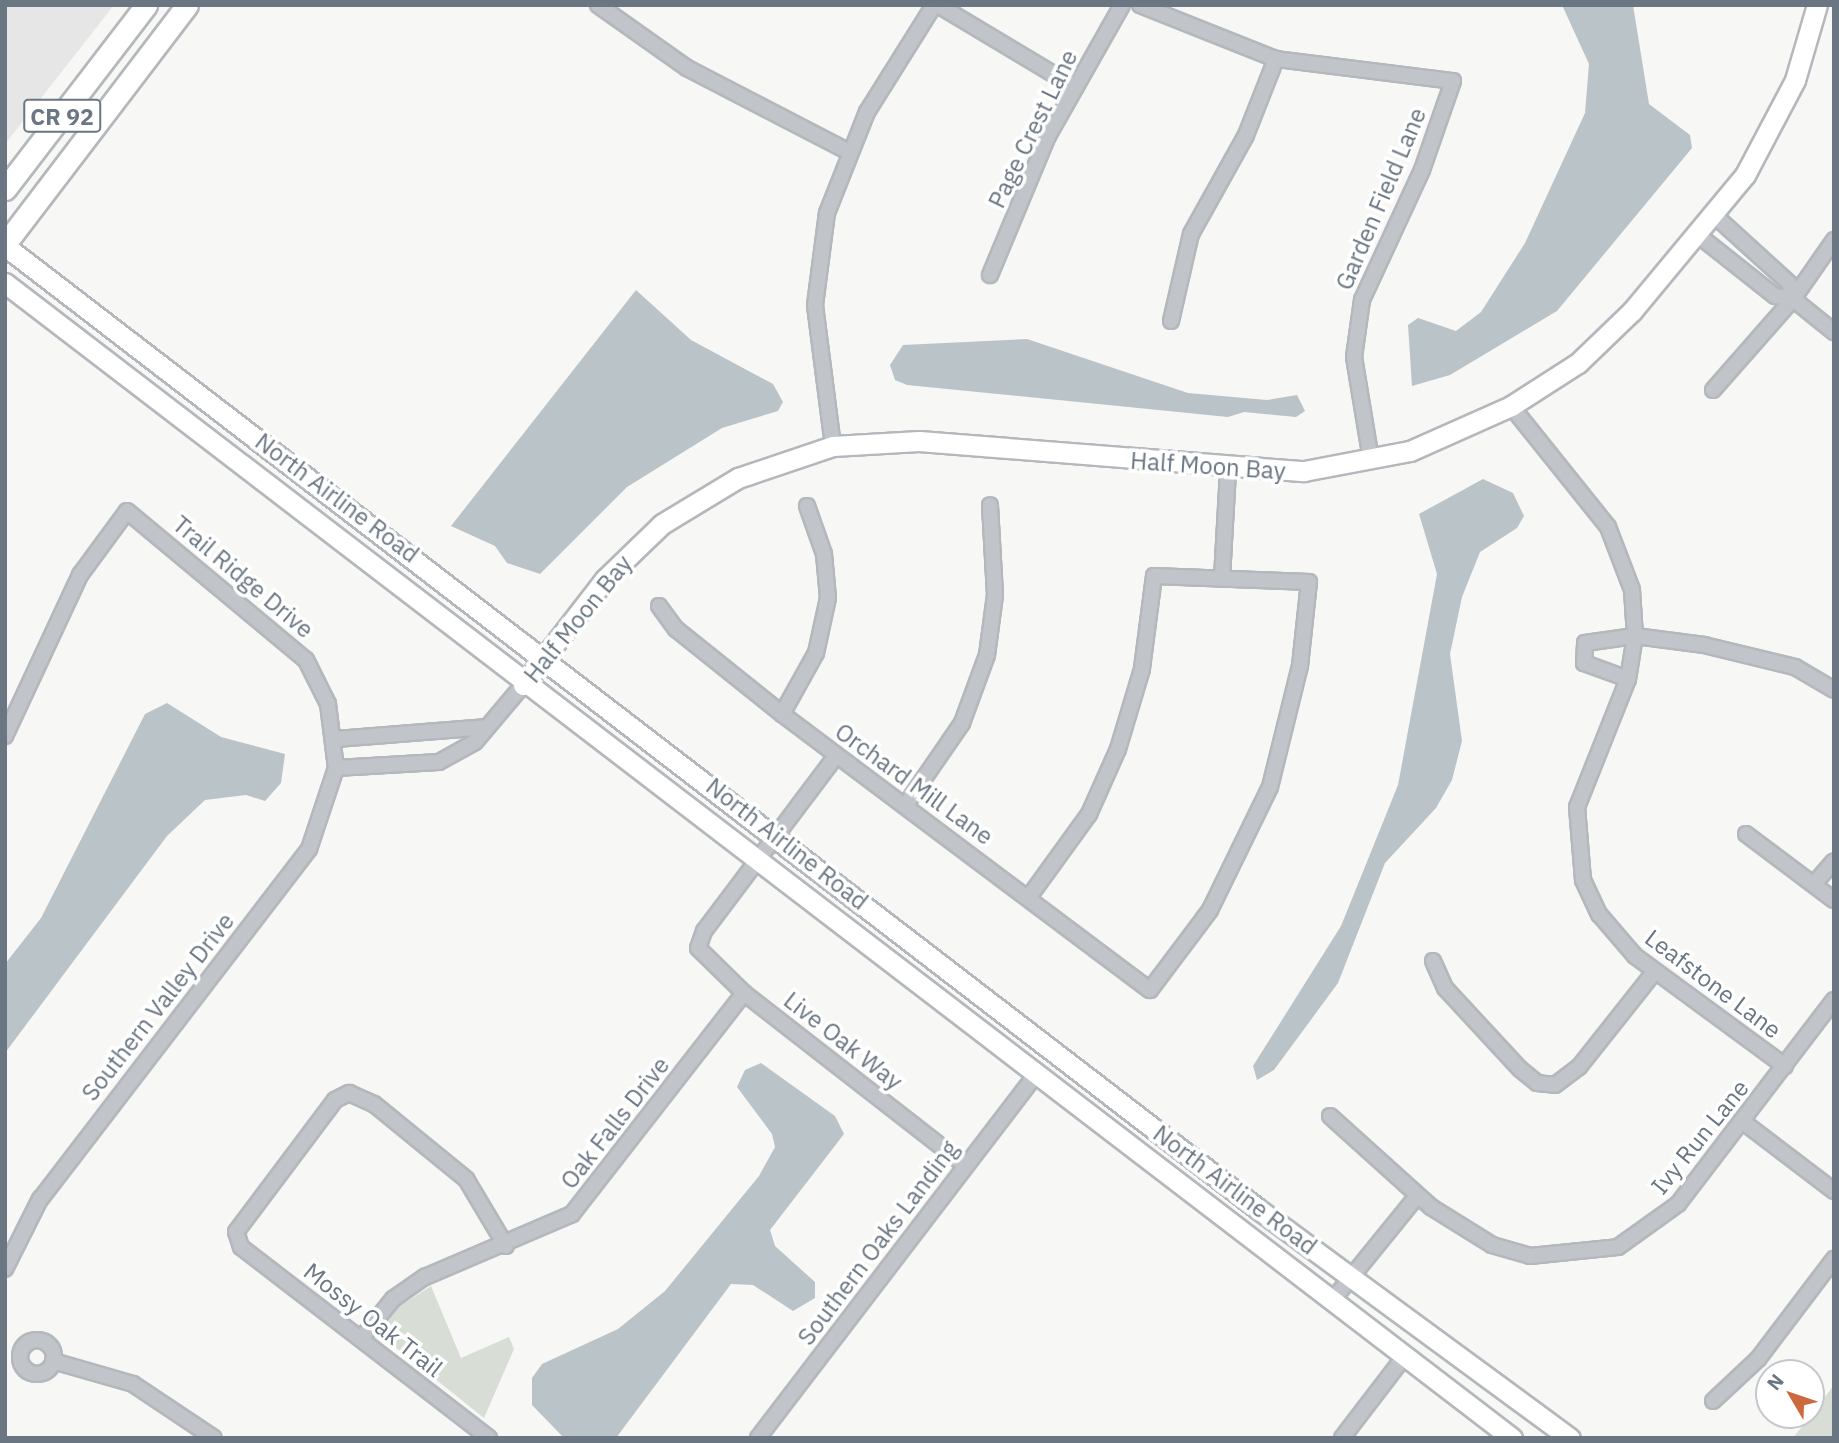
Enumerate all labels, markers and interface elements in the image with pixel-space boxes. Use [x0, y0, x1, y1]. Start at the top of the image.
street label: Page Crest Lane [982, 45, 1084, 213]
road number: CR 92 [22, 97, 102, 136]
street label: Garden Field Lane [1330, 104, 1432, 294]
street label: North Airline Road [250, 427, 424, 569]
street label: Half Moon Bay [1129, 446, 1287, 486]
street label: Trail Ridge Drive [167, 510, 319, 644]
street label: Half Moon Bay [518, 549, 638, 689]
street label: Orchard Mill Lane [829, 717, 999, 851]
street label: North Airline Road [700, 772, 874, 916]
street label: Southern Valley Drive [76, 907, 240, 1107]
street label: Leafstone Lane [1639, 923, 1787, 1045]
street label: Live Oak Way [778, 986, 908, 1096]
street label: Oak Falls Drive [555, 1051, 675, 1195]
street label: Ivy Run Lane [1645, 1074, 1755, 1200]
street label: North Airline Road [1148, 1119, 1322, 1261]
street label: Southern Oaks Landing [792, 1135, 964, 1351]
street label: Mossy Oak Trail [298, 1257, 448, 1383]
north arrow [1755, 1359, 1825, 1429]
text: N [1762, 1369, 1789, 1395]

